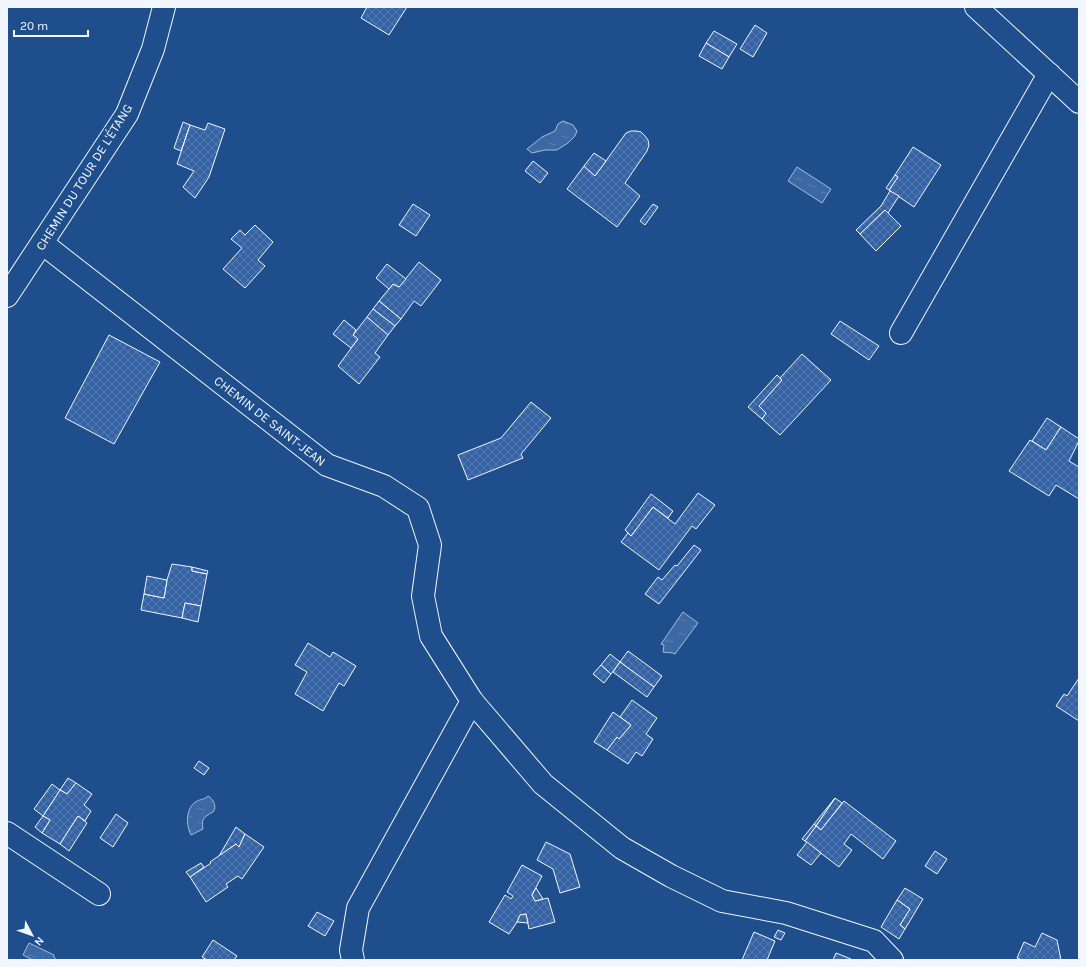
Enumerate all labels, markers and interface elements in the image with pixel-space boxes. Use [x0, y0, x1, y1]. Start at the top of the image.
scale bar [14, 12, 88, 38]
text: 20 m [20, 19, 48, 33]
street label: CHEMIN DU TOUR DE L'ÉTANG [31, 100, 135, 253]
street label: CHEMIN DE SAINT-JEAN [211, 373, 329, 469]
north arrow [12, 915, 52, 955]
text: N [32, 934, 47, 948]

